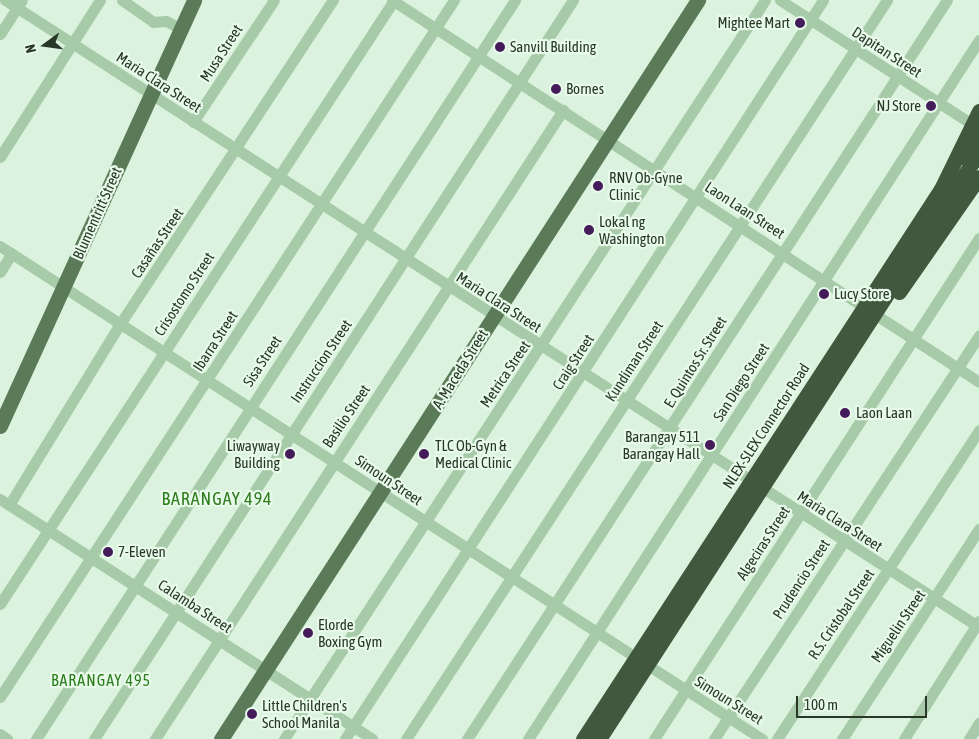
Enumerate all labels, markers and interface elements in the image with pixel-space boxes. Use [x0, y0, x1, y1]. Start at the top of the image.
place label: Mightee Mart [717, 14, 790, 32]
marker: Mightee Mart [794, 17, 806, 29]
north arrow [20, 20, 70, 70]
street label: Musa Street [196, 21, 246, 85]
street label: Dapitan Street [849, 23, 925, 81]
place label: Sanvill Building [510, 38, 596, 56]
marker: Sanvill Building [494, 41, 506, 53]
text: N [22, 43, 39, 55]
street label: Maria Clara Street [113, 48, 205, 116]
place label: Bornes [566, 80, 604, 98]
marker: Bornes [550, 83, 562, 95]
place label: NJ Store [877, 97, 921, 115]
marker: NJ Store [925, 100, 937, 112]
street label: Blumentritt Street [69, 164, 125, 262]
place label: RNV Ob-Gyne Clinic [609, 168, 683, 203]
street label: Laon Laan Street [702, 178, 788, 242]
marker: RNV Ob-Gyne Clinic [591, 179, 605, 193]
street label: Casañas Street [127, 205, 187, 281]
place label: Lokal ng Washington [599, 212, 665, 247]
marker: Lokal ng Washington [583, 224, 595, 236]
street label: Crisostomo Street [150, 249, 218, 339]
street label: Maria Clara Street [453, 268, 545, 336]
place label: Lucy Store [834, 285, 890, 303]
marker: Lucy Store [818, 288, 830, 300]
street label: Ibarra Street [189, 307, 241, 375]
street label: E. Quintos Sr. Street [660, 313, 730, 411]
street label: Instruccion Street [287, 316, 355, 406]
street label: Kundiman Street [601, 317, 667, 405]
street label: A. Maceda Street [428, 326, 492, 412]
street label: Craig Street [548, 331, 598, 393]
street label: Sisa Street [239, 332, 285, 390]
street label: Metrica Street [476, 337, 534, 411]
street label: San Diego Street [709, 340, 773, 424]
street label: NLEX-SLEX Connector Road [719, 360, 813, 492]
street label: Basilio Street [318, 381, 374, 451]
place label: Laon Laan [856, 404, 912, 422]
marker: Laon Laan [838, 406, 852, 420]
place label: Barangay 511 Barangay Hall [623, 427, 700, 462]
place label: Liwayway Building [227, 436, 280, 471]
place label: TLC Ob-Gyn & Medical Clinic [435, 436, 511, 471]
marker: Barangay 511 Barangay Hall [704, 439, 716, 451]
marker: TLC Ob-Gyn & Medical Clinic [417, 447, 431, 461]
marker: Liwayway Building [284, 448, 296, 460]
street label: Simoun Street [352, 451, 426, 509]
street label: Maria Clara Street [794, 487, 886, 555]
district label: BARANGAY 494 [160, 488, 274, 510]
street label: Algeciras Street [732, 503, 794, 583]
street label: Prudencio Street [769, 536, 833, 622]
place label: 7-Eleven [118, 543, 166, 561]
marker: 7-Eleven [102, 546, 114, 558]
street label: R.S. Cristobal Street [804, 565, 878, 663]
street label: Calamba Street [155, 575, 235, 637]
street label: Miguelin Street [867, 586, 929, 666]
place label: Elorde Boxing Gym [318, 615, 382, 650]
marker: Elorde Boxing Gym [302, 627, 314, 639]
district label: BARANGAY 495 [49, 670, 153, 690]
street label: Simoun Street [692, 672, 766, 728]
scale bar [799, 686, 930, 718]
place label: Little Children's School Manila [262, 696, 347, 731]
text: 100 m [804, 696, 838, 713]
marker: Little Children's School Manila [246, 708, 258, 720]

